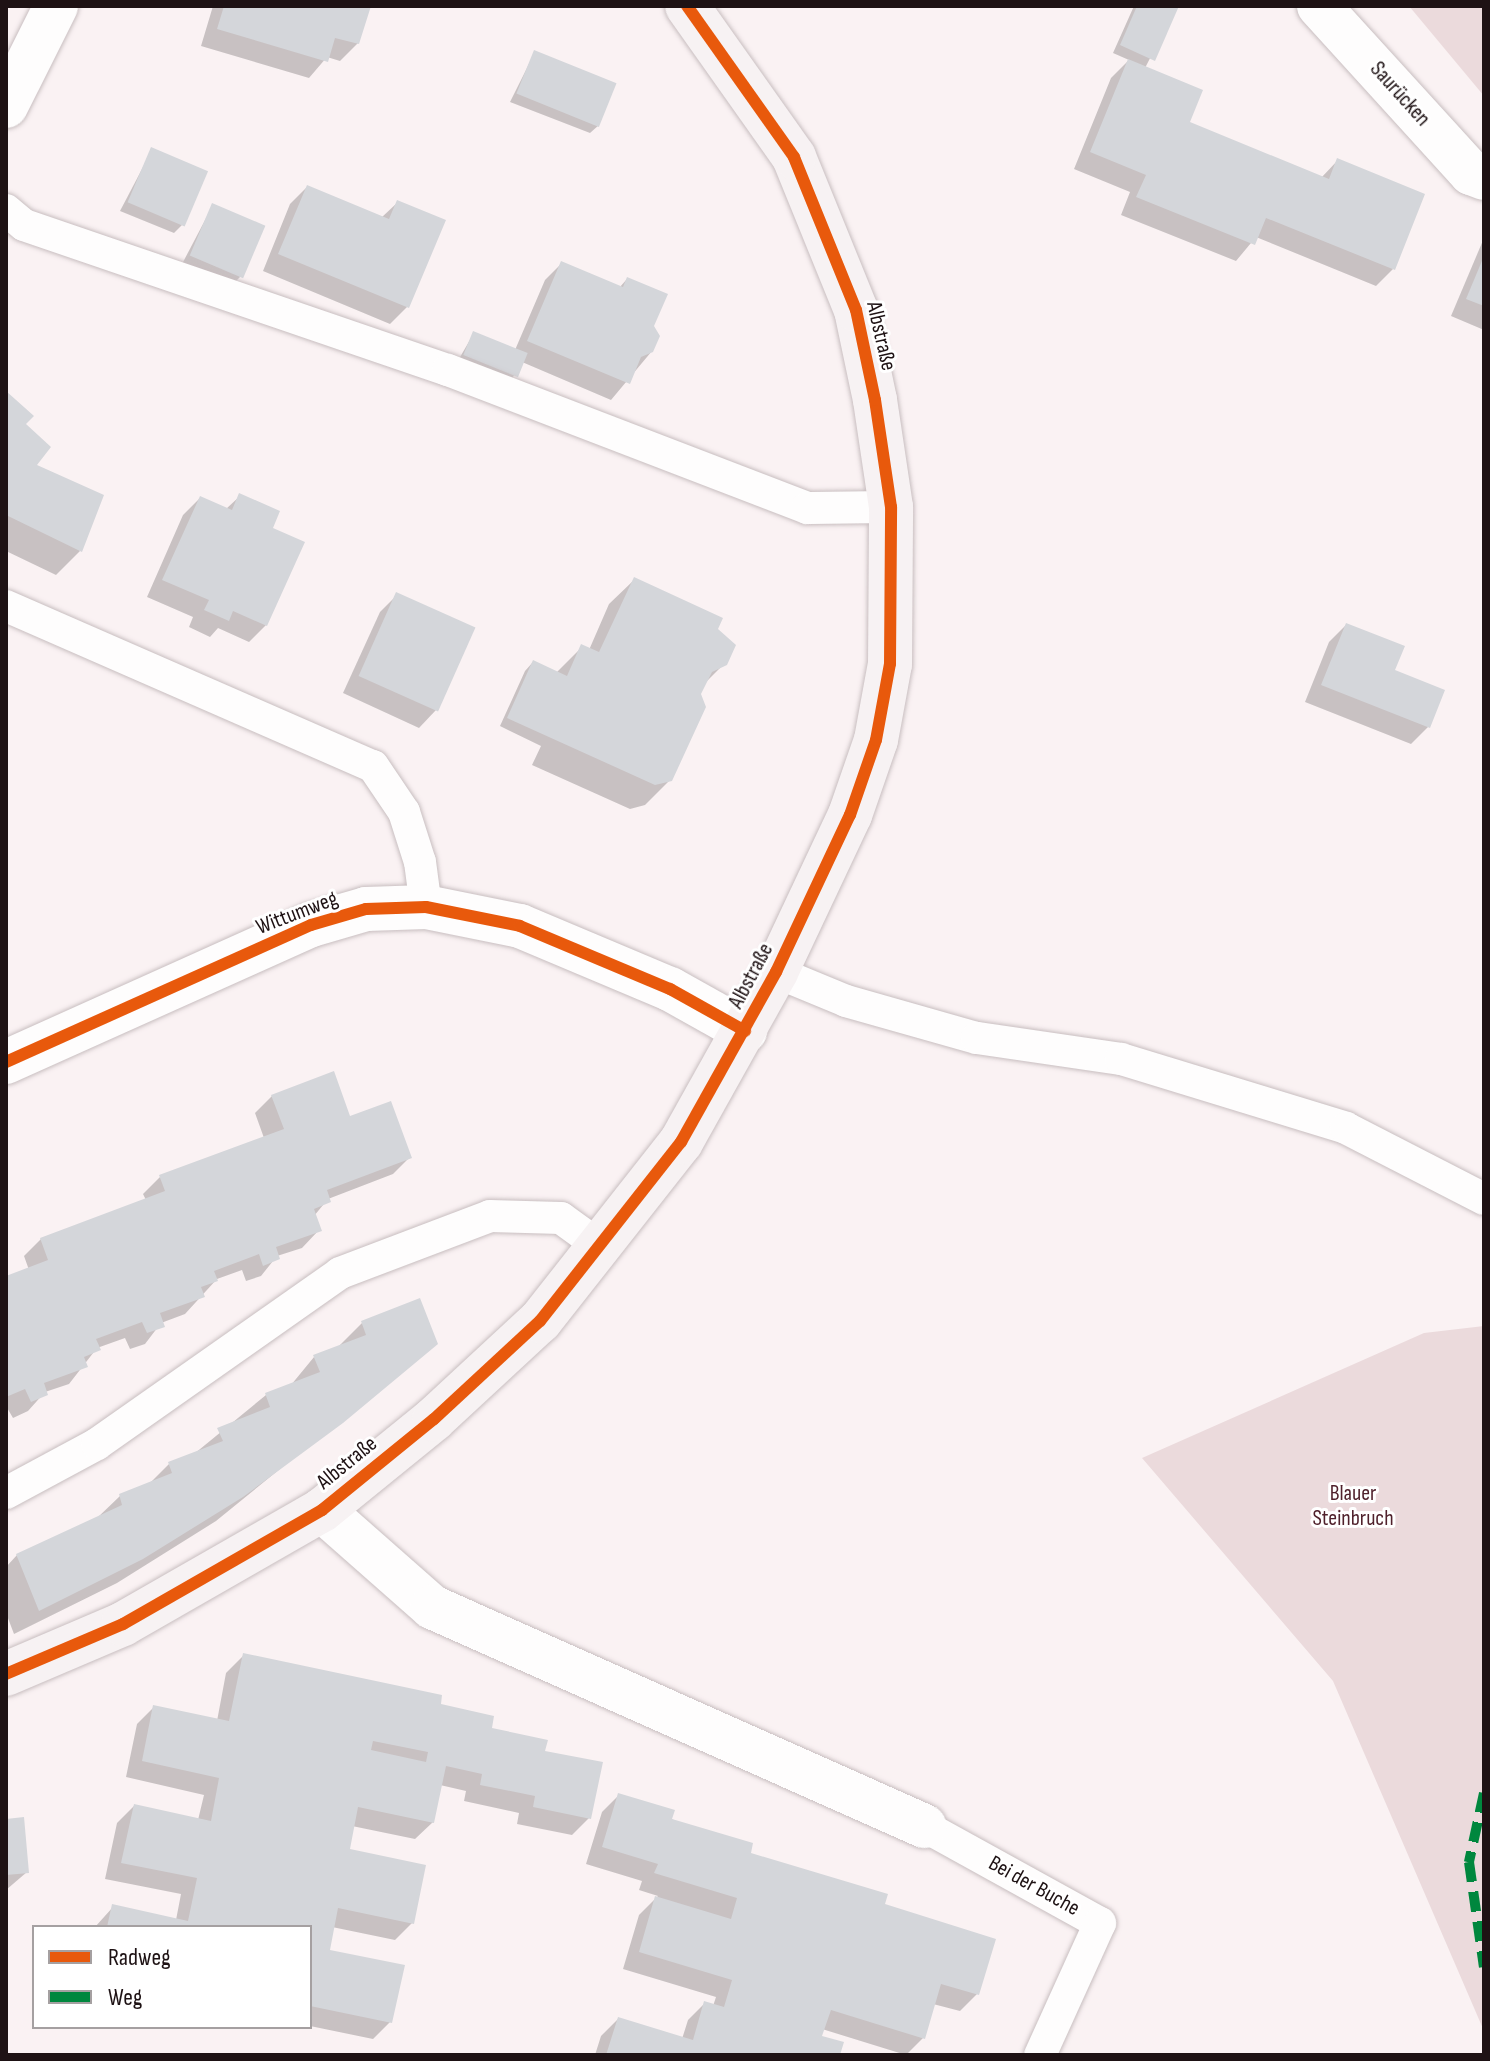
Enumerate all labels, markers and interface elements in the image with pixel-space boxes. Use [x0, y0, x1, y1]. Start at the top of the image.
street label: Saurücken [1364, 56, 1436, 132]
street label: Albstraße [860, 299, 902, 373]
street label: Wittumweg [253, 885, 341, 941]
street label: Albstraße [723, 939, 779, 1013]
street label: Albstraße [311, 1431, 383, 1495]
park label: Blauer Steinbruch [1312, 1480, 1394, 1532]
street label: Bei der Buche [984, 1850, 1084, 1922]
legend [32, 1925, 312, 2029]
text: Radweg [108, 1943, 171, 1972]
text: Weg [108, 1983, 142, 2012]

